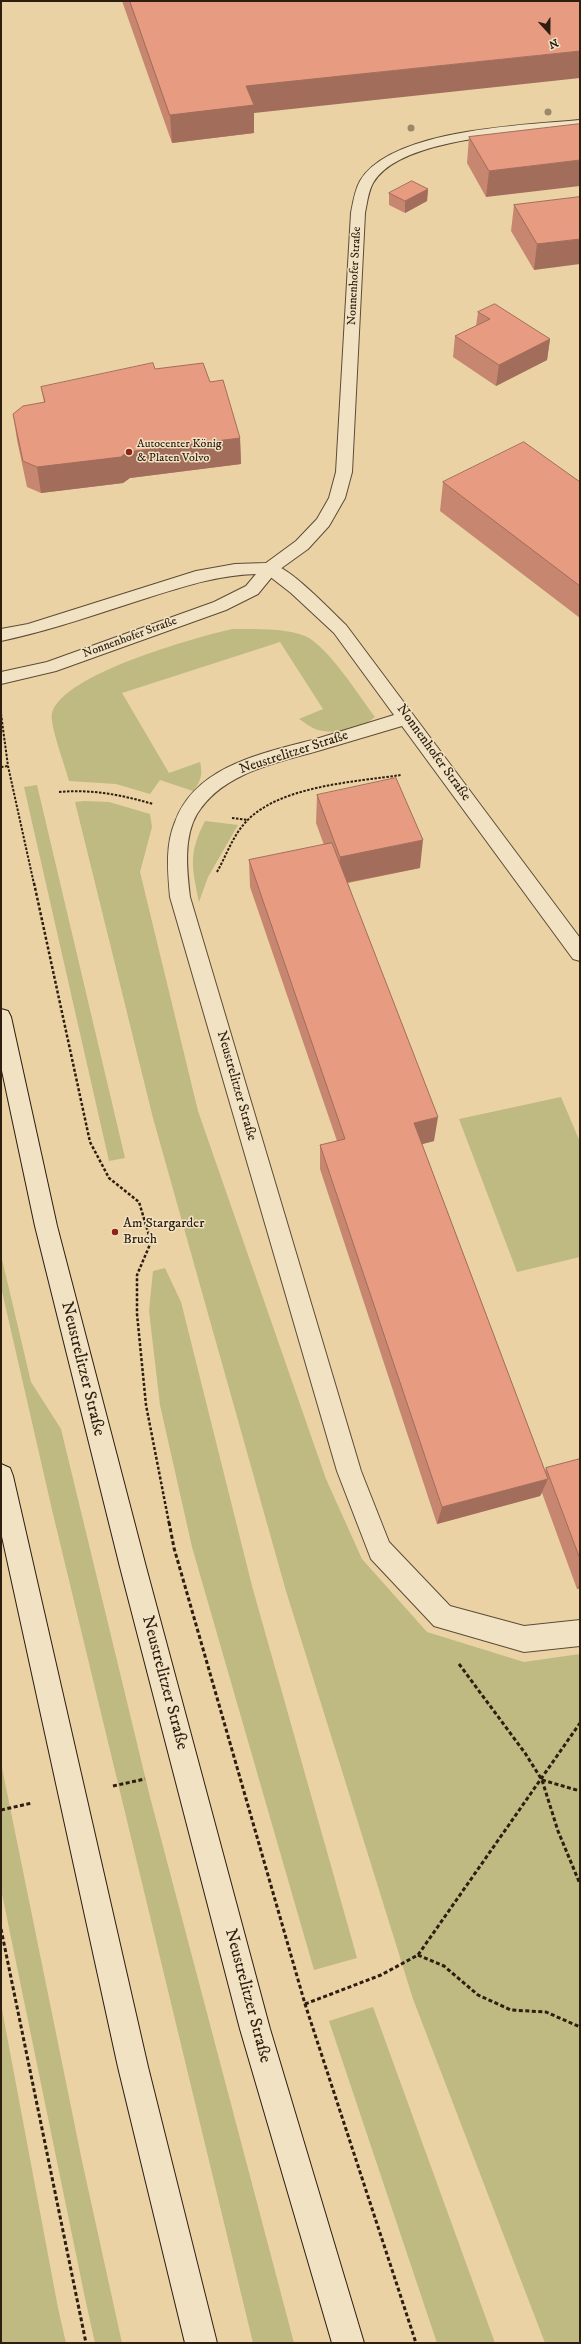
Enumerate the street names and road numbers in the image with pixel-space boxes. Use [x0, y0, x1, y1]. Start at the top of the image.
street label: Nonnenhofer Straße [345, 226, 365, 326]
street label: Nonnenhofer Straße [81, 614, 179, 662]
street label: Nonnenhofer Straße [392, 701, 474, 805]
street label: Neustrelitzer Straße [237, 727, 351, 779]
street label: Neustrelitzer Straße [212, 1029, 260, 1143]
street label: Neustrelitzer Straße [55, 1300, 109, 1438]
street label: Neustrelitzer Straße [136, 1614, 192, 1752]
street label: Neustrelitzer Straße [219, 1927, 275, 2065]

